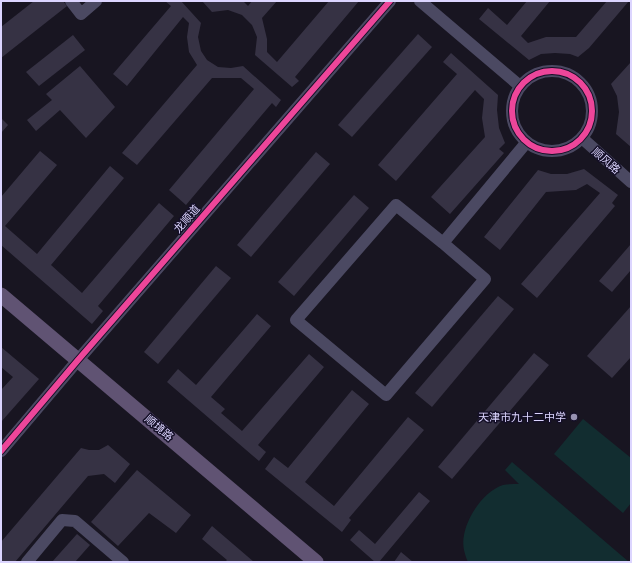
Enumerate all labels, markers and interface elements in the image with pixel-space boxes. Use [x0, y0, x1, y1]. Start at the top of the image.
street label: 顺风路 [589, 145, 623, 177]
street label: 龙顺道 [171, 202, 203, 236]
place label: 天津市九十二中学 [478, 411, 566, 424]
street label: 顺境路 [142, 412, 176, 444]
marker: 天津市九十二中学 [569, 412, 579, 422]

